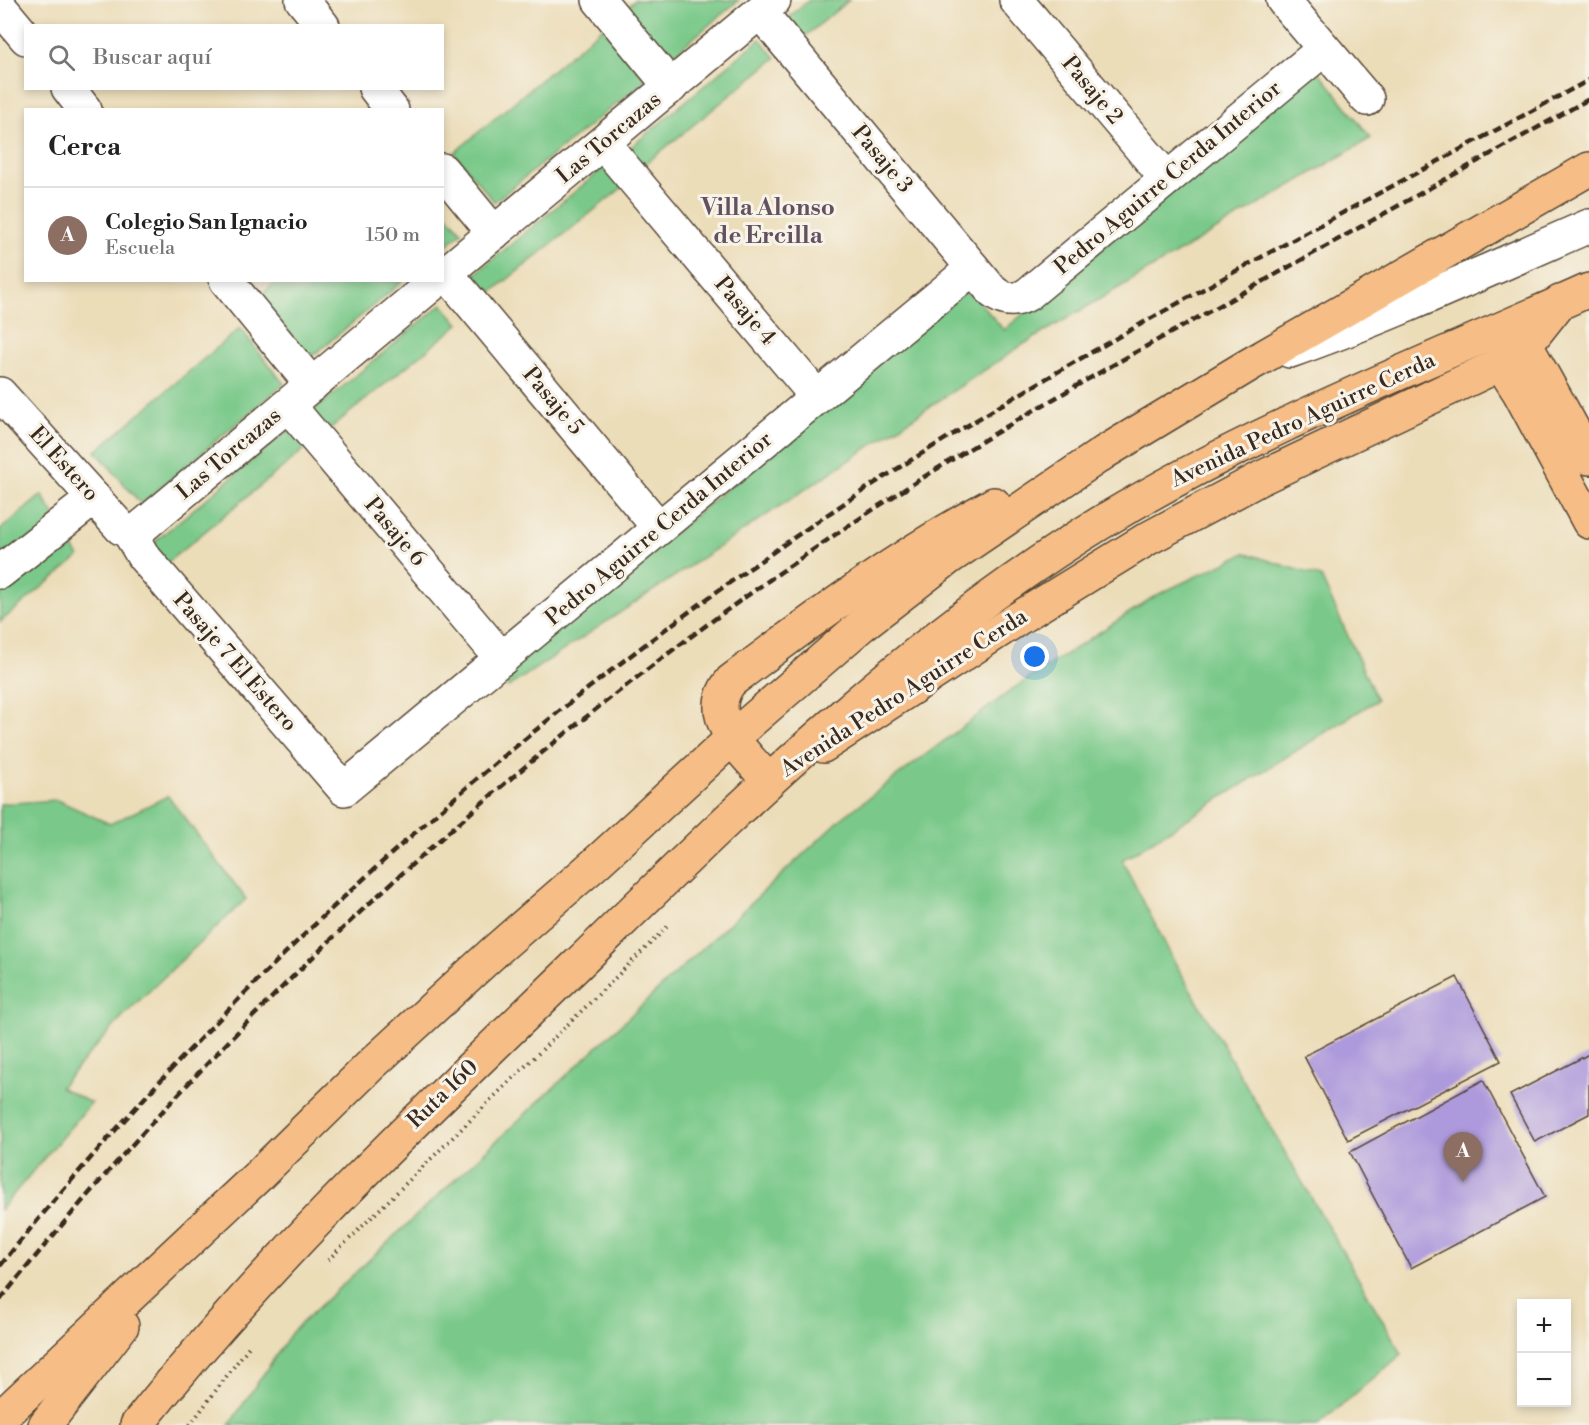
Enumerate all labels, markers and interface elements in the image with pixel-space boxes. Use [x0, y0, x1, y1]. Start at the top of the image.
search box [24, 24, 444, 90]
icon: search [45, 41, 78, 74]
text: Buscar aquí [93, 44, 211, 71]
street label: Pasaje 2 [1056, 50, 1128, 130]
street label: Pedro Aguirre Cerda Interior [1049, 75, 1287, 281]
street label: Las Torcazas [551, 86, 667, 190]
street label: Pasaje 3 [846, 119, 918, 199]
text: Cerca [48, 131, 121, 163]
district label: Villa Alonso de Ercilla [700, 193, 835, 251]
text: Colegio San Ignacio [105, 209, 308, 236]
text: A [60, 223, 75, 248]
text: 150 m [365, 223, 420, 248]
text: Escuela [105, 236, 175, 261]
street label: Pasaje 4 [708, 271, 782, 351]
street label: Avenida Pedro Aguirre Cerda [1166, 346, 1440, 494]
street label: Pasaje 5 [517, 361, 589, 441]
street label: Las Torcazas [171, 402, 287, 506]
street label: El Estero [23, 421, 105, 507]
street label: Pedro Aguirre Cerda Interior [540, 426, 778, 632]
street label: Pasaje 6 [358, 492, 432, 572]
street label: Pasaje 7 El Estero [167, 587, 303, 737]
street label: Avenida Pedro Aguirre Cerda [775, 603, 1033, 783]
your location [1020, 642, 1049, 671]
street label: Ruta 160 [402, 1054, 484, 1134]
pin: A [1444, 1132, 1482, 1182]
map controls [1517, 1299, 1571, 1407]
button: + [1517, 1299, 1571, 1353]
button: − [1517, 1353, 1571, 1407]

